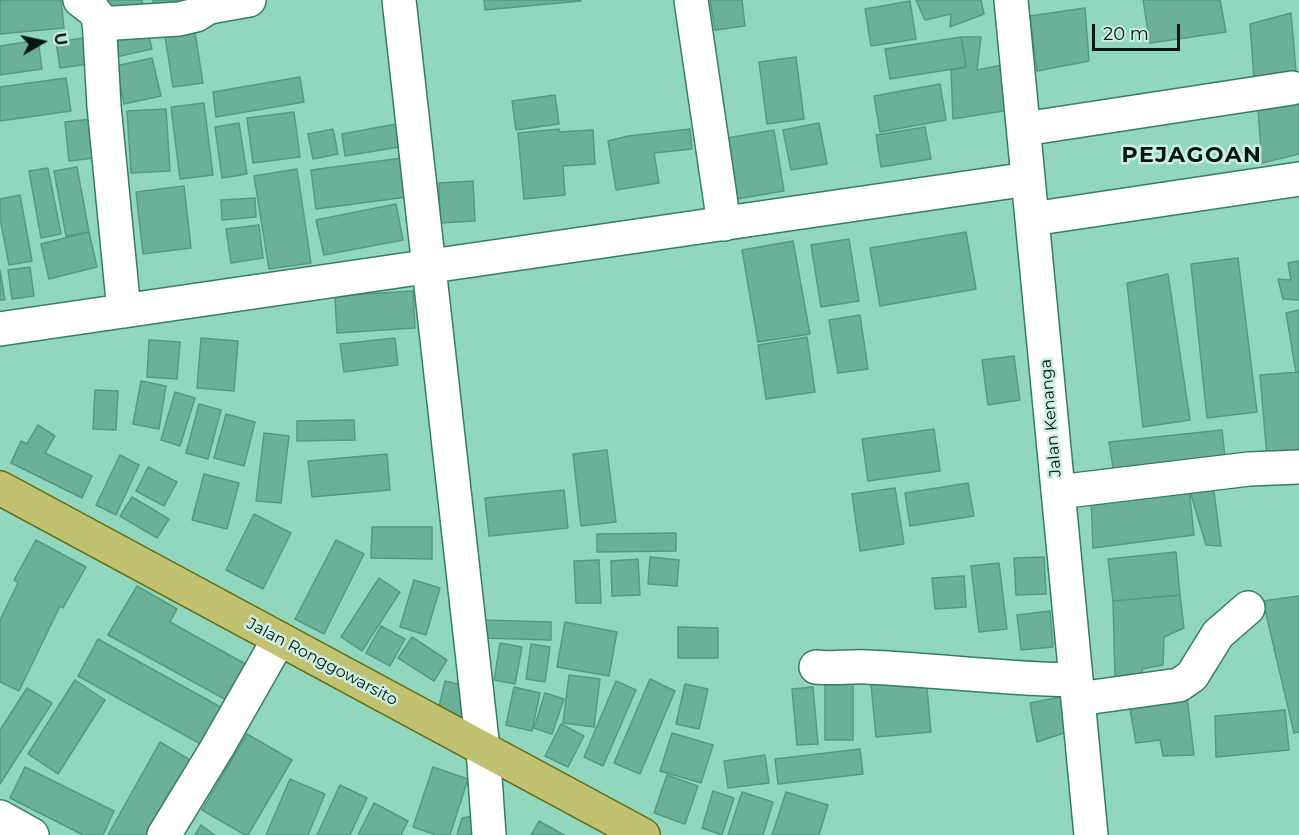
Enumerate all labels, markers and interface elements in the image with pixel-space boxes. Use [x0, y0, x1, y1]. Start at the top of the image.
north arrow [12, 12, 72, 72]
scale bar [1095, 12, 1184, 50]
text: 20 m [1103, 23, 1149, 45]
text: U [50, 31, 71, 47]
district label: PEJAGOAN [1122, 143, 1262, 169]
street label: Jalan Kenanga [1036, 358, 1066, 478]
street label: Jalan Ronggowarsito [243, 614, 401, 710]

